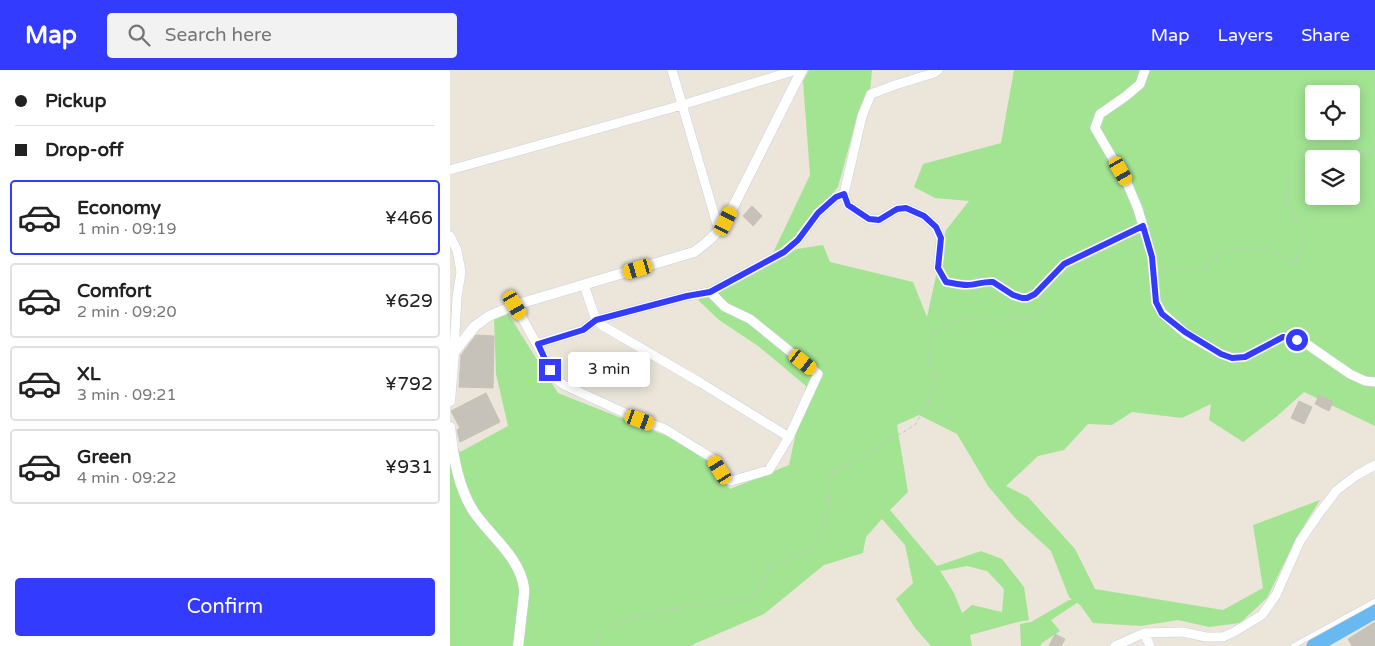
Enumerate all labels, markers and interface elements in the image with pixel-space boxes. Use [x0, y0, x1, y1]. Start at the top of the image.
search box [107, 13, 457, 58]
text: Map [25, 21, 77, 50]
icon: search [125, 21, 153, 49]
text: Search here [165, 24, 272, 46]
text: Map [1151, 24, 1190, 46]
text: Layers [1218, 24, 1273, 46]
text: Share [1301, 24, 1350, 46]
map controls [1305, 85, 1360, 205]
button: locate [1305, 85, 1360, 140]
text: Pickup [45, 90, 106, 112]
text: Drop-off [45, 139, 124, 161]
button: layers [1305, 150, 1360, 205]
car [1107, 154, 1134, 188]
icon: car [17, 195, 62, 240]
text: Economy [77, 197, 161, 219]
car [712, 204, 739, 238]
text: ¥466 [385, 207, 433, 229]
text: 1 min · 09:19 [77, 219, 176, 239]
car [621, 258, 654, 280]
icon: car [17, 278, 62, 323]
text: Comfort [77, 280, 151, 302]
car [501, 288, 528, 322]
text: ¥629 [385, 290, 433, 312]
text: 2 min · 09:20 [77, 302, 176, 322]
route start [1286, 329, 1308, 351]
car [786, 347, 819, 377]
callout: 3 min [568, 352, 650, 388]
route end [539, 359, 561, 381]
text: 3 min [588, 359, 630, 379]
icon: car [17, 361, 62, 406]
text: XL [77, 363, 101, 385]
text: ¥792 [385, 373, 433, 395]
text: 3 min · 09:21 [77, 385, 176, 405]
car [623, 408, 656, 432]
icon: car [17, 444, 62, 489]
text: Green [77, 446, 131, 468]
car [705, 453, 734, 487]
text: ¥931 [385, 456, 433, 478]
text: 4 min · 09:22 [77, 468, 176, 488]
button: Confirm [15, 578, 435, 636]

